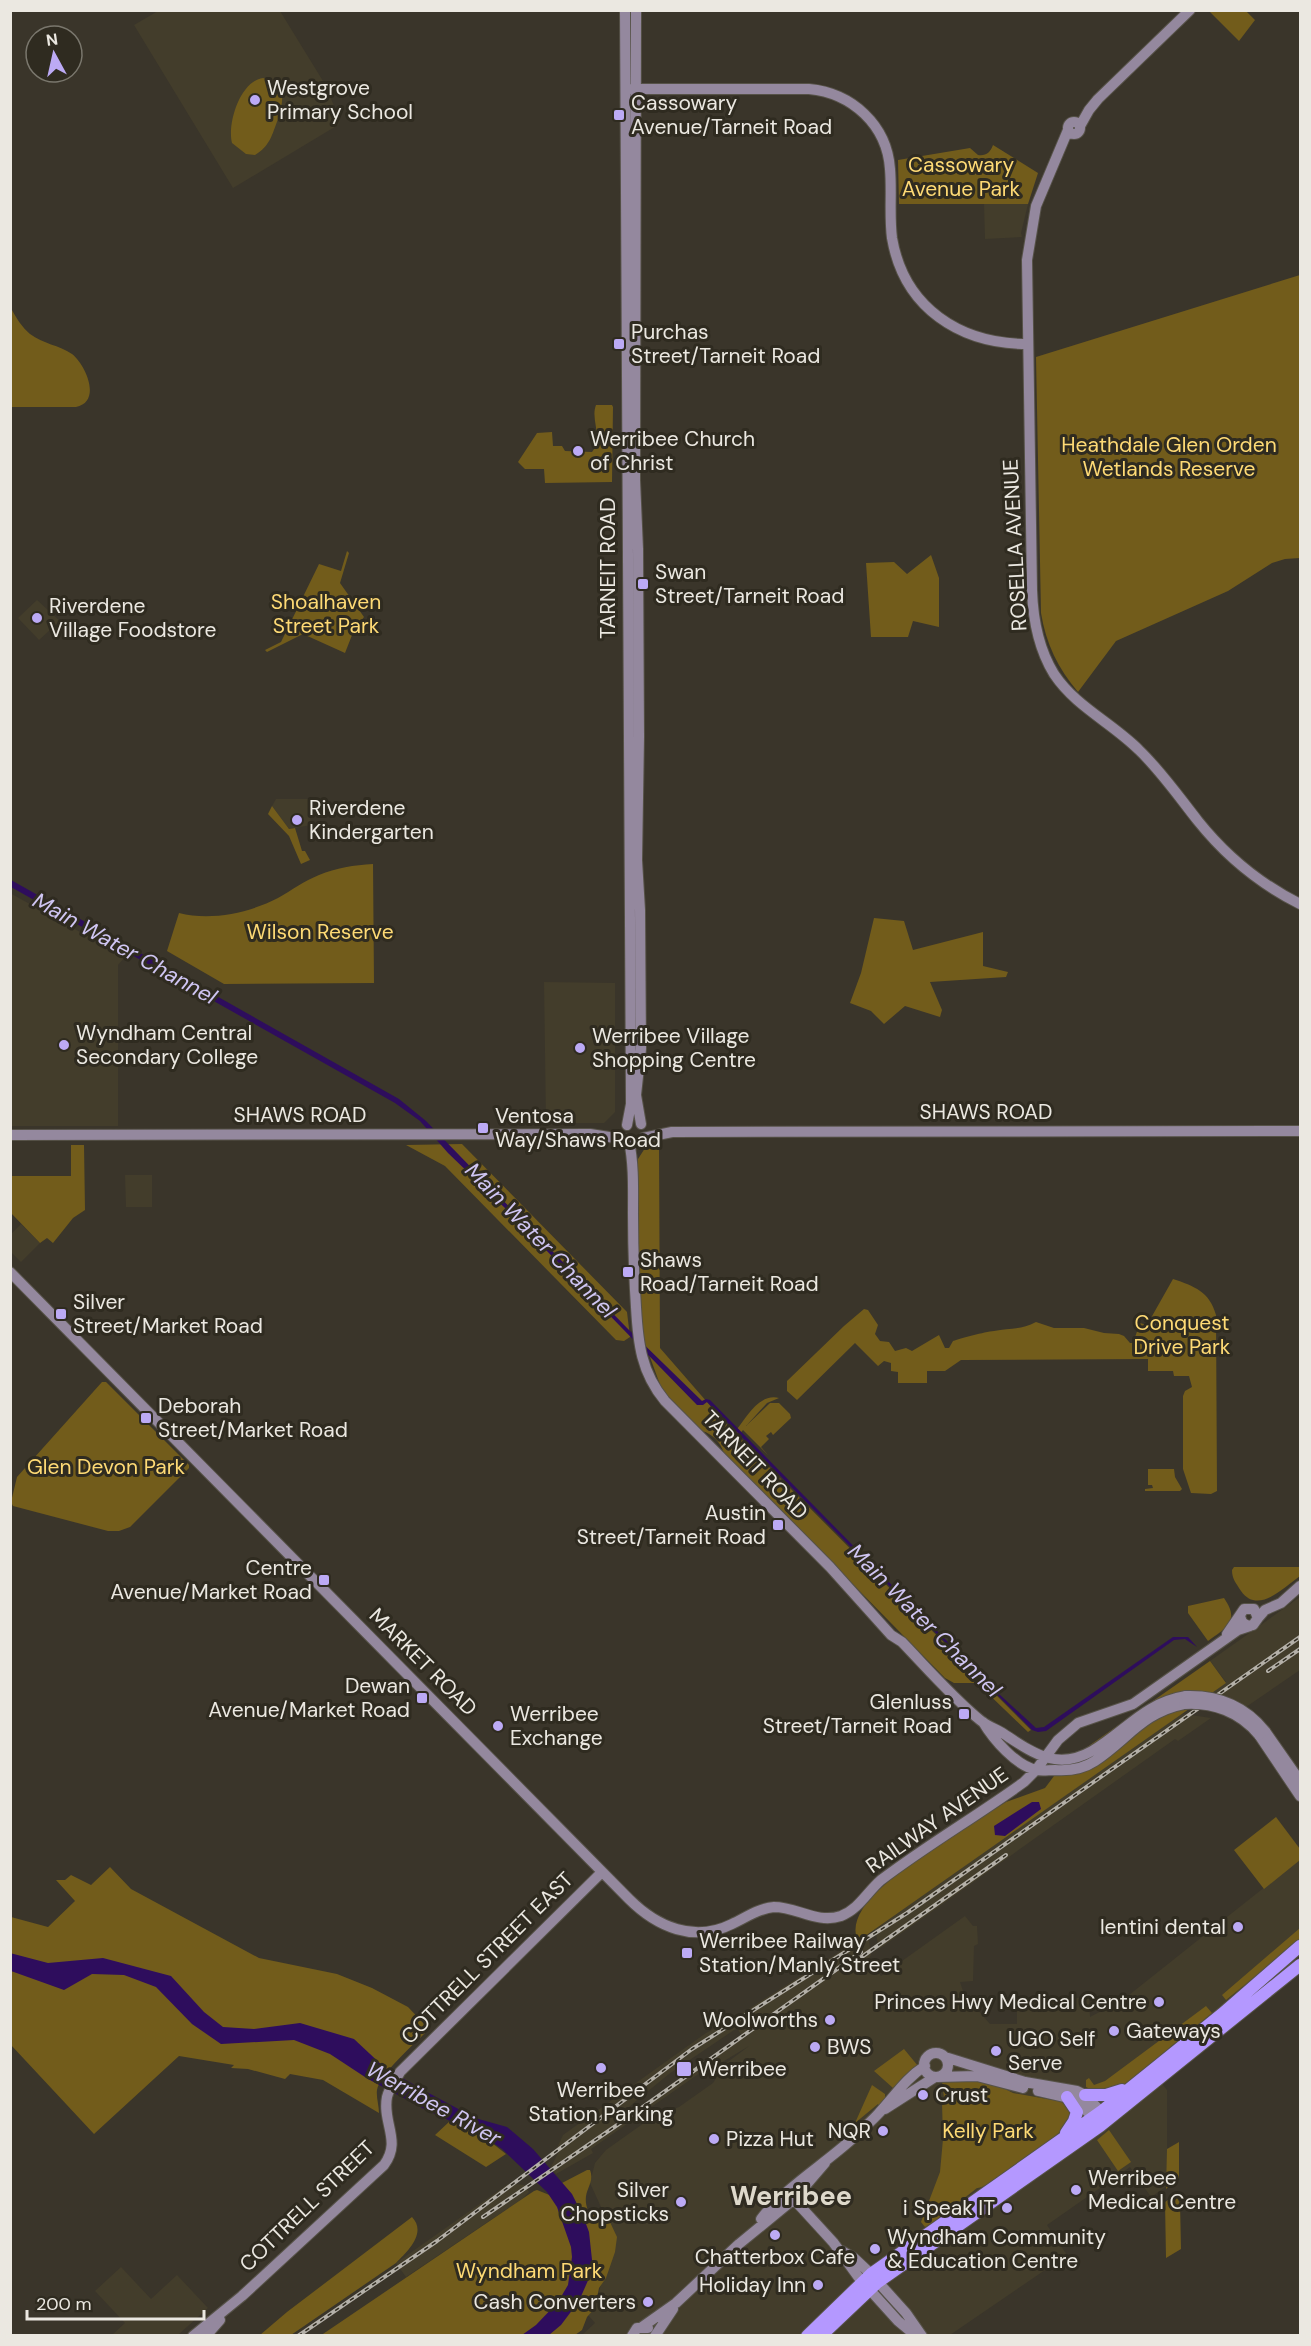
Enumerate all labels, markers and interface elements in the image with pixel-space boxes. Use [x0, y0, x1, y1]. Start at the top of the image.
north arrow [24, 24, 84, 84]
text: N [45, 28, 59, 51]
place label: Westgrove Primary School [267, 74, 413, 126]
place label: Cassowary Avenue/Tarneit Road [631, 89, 832, 141]
marker: Westgrove Primary School [248, 93, 262, 107]
marker: Cassowary Avenue/Tarneit Road [612, 108, 626, 122]
park label: Cassowary Avenue Park [902, 151, 1021, 203]
place label: Purchas Street/Tarneit Road [631, 318, 820, 370]
marker: Purchas Street/Tarneit Road [612, 337, 626, 351]
place label: Werribee Church of Christ [590, 425, 755, 477]
park label: Heathdale Glen Orden Wetlands Reserve [1061, 431, 1277, 483]
marker: Werribee Church of Christ [571, 444, 585, 458]
street label: ROSELLA AVENUE [997, 458, 1033, 632]
street label: TARNEIT ROAD [594, 497, 622, 639]
place label: Swan Street/Tarneit Road [655, 558, 844, 610]
marker: Swan Street/Tarneit Road [636, 577, 650, 591]
park label: Shoalhaven Street Park [271, 588, 381, 640]
place label: Riverdene Village Foodstore [49, 592, 216, 644]
marker: Riverdene Village Foodstore [30, 611, 44, 625]
place label: Riverdene Kindergarten [309, 794, 434, 846]
marker: Riverdene Kindergarten [290, 813, 304, 827]
water label: Main Water Channel [28, 886, 223, 1012]
park label: Wilson Reserve [246, 918, 394, 946]
place label: Wyndham Central Secondary College [76, 1019, 258, 1071]
place label: Werribee Village Shopping Centre [592, 1022, 756, 1074]
marker: Wyndham Central Secondary College [57, 1038, 71, 1052]
marker: Werribee Village Shopping Centre [573, 1041, 587, 1055]
street label: SHAWS ROAD [920, 1098, 1052, 1126]
street label: SHAWS ROAD [234, 1101, 366, 1129]
place label: Ventosa Way/Shaws Road [495, 1102, 661, 1154]
marker: Ventosa Way/Shaws Road [476, 1121, 490, 1135]
water label: Main Water Channel [459, 1156, 623, 1325]
place label: Shaws Road/Tarneit Road [640, 1246, 819, 1298]
marker: Shaws Road/Tarneit Road [621, 1265, 635, 1279]
place label: Silver Street/Market Road [73, 1288, 263, 1340]
marker: Silver Street/Market Road [54, 1307, 68, 1321]
park label: Conquest Drive Park [1134, 1309, 1231, 1361]
place label: Deborah Street/Market Road [158, 1392, 348, 1444]
street label: TARNEIT ROAD [696, 1404, 814, 1526]
marker: Deborah Street/Market Road [139, 1411, 153, 1425]
park label: Glen Devon Park [27, 1453, 186, 1481]
place label: Austin Street/Tarneit Road [577, 1499, 766, 1551]
marker: Austin Street/Tarneit Road [771, 1518, 785, 1532]
water label: Main Water Channel [842, 1537, 1008, 1704]
place label: Centre Avenue/Market Road [110, 1554, 312, 1606]
marker: Centre Avenue/Market Road [317, 1573, 331, 1587]
street label: MARKET ROAD [363, 1602, 483, 1722]
place label: Dewan Avenue/Market Road [208, 1672, 410, 1724]
place label: Glenluss Street/Tarneit Road [763, 1688, 952, 1740]
marker: Dewan Avenue/Market Road [415, 1691, 429, 1705]
place label: Werribee Exchange [510, 1700, 603, 1752]
marker: Glenluss Street/Tarneit Road [957, 1707, 971, 1721]
marker: Werribee Exchange [491, 1719, 505, 1733]
street label: RAILWAY AVENUE [860, 1760, 1014, 1880]
street label: COTTRELL STREET EAST [395, 1866, 579, 2050]
place label: lentini dental [1100, 1913, 1226, 1941]
marker: lentini dental [1231, 1920, 1245, 1934]
place label: Werribee Railway Station/Manly Street [699, 1927, 900, 1979]
marker: Werribee Railway Station/Manly Street [680, 1946, 694, 1960]
place label: Princes Hwy Medical Centre [874, 1988, 1147, 2016]
marker: Princes Hwy Medical Centre [1152, 1995, 1166, 2009]
place label: Woolworths [702, 2006, 818, 2034]
marker: Woolworths [823, 2013, 837, 2027]
place label: Gateways [1126, 2017, 1221, 2045]
marker: Gateways [1107, 2024, 1121, 2038]
place label: UGO Self Serve [1008, 2025, 1095, 2077]
place label: BWS [827, 2033, 871, 2061]
marker: BWS [808, 2040, 822, 2054]
marker: UGO Self Serve [989, 2044, 1003, 2058]
water label: Werribee River [361, 2054, 507, 2153]
place label: Werribee [698, 2055, 787, 2083]
marker: Werribee [675, 2060, 693, 2078]
marker: Werribee Station Parking [594, 2061, 608, 2075]
place label: Werribee Station Parking [528, 2076, 674, 2128]
place label: Crust [935, 2081, 988, 2109]
marker: Crust [916, 2088, 930, 2102]
place label: NQR [828, 2117, 871, 2145]
park label: Kelly Park [942, 2117, 1034, 2145]
marker: NQR [876, 2124, 890, 2138]
place label: Pizza Hut [726, 2125, 814, 2153]
marker: Pizza Hut [707, 2132, 721, 2146]
street label: COTTRELL STREET [233, 2134, 381, 2278]
place label: Werribee Medical Centre [1088, 2164, 1236, 2216]
place label: Silver Chopsticks [560, 2176, 669, 2228]
district label: Werribee [730, 2178, 852, 2213]
marker: Werribee Medical Centre [1069, 2183, 1083, 2197]
place label: i Speak IT [903, 2194, 995, 2222]
marker: Silver Chopsticks [674, 2195, 688, 2209]
marker: i Speak IT [1000, 2201, 1014, 2215]
place label: Wyndham Community & Education Centre [887, 2223, 1106, 2275]
marker: Chatterbox Cafe [768, 2228, 782, 2242]
marker: Wyndham Community & Education Centre [868, 2242, 882, 2256]
place label: Chatterbox Cafe [695, 2243, 855, 2271]
park label: Wyndham Park [456, 2257, 603, 2285]
place label: Holiday Inn [699, 2271, 806, 2299]
marker: Holiday Inn [811, 2278, 825, 2292]
scale bar [27, 2283, 204, 2321]
place label: Cash Converters [474, 2288, 636, 2316]
text: 200 m [36, 2292, 92, 2316]
marker: Cash Converters [641, 2295, 655, 2309]

